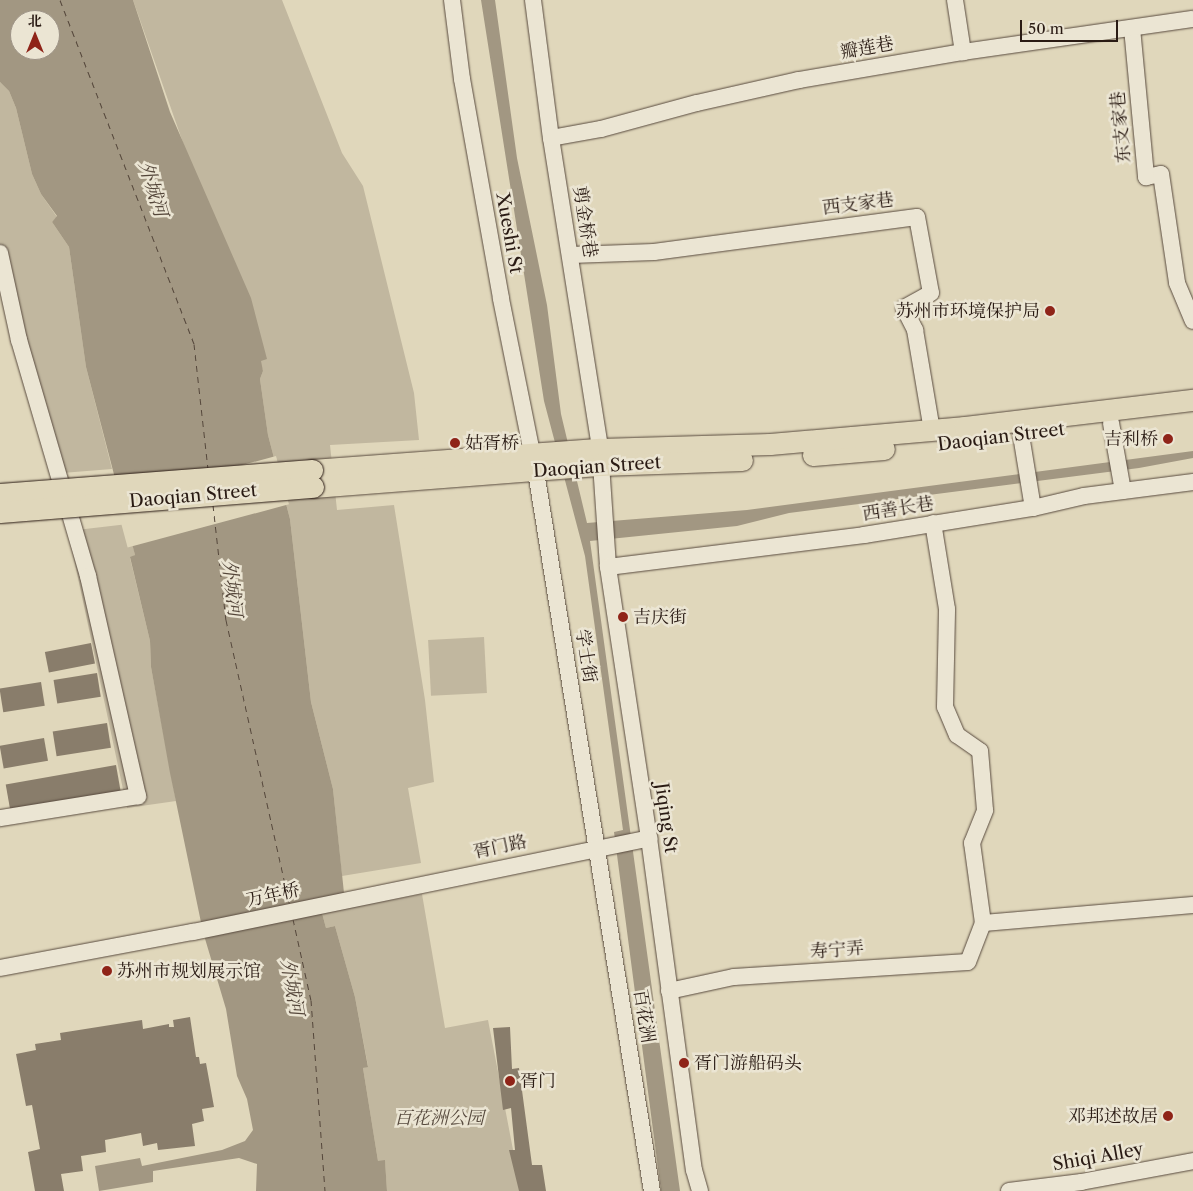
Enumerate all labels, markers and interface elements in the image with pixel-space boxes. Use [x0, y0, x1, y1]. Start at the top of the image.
north arrow [10, 10, 60, 60]
scale bar [1023, 10, 1120, 42]
text: 北 [28, 12, 42, 30]
text: 50 m [1028, 19, 1064, 38]
street label: 瓣莲巷 [839, 33, 895, 63]
street label: 东支家巷 [1107, 90, 1135, 164]
water label: 外城河 [134, 158, 172, 220]
street label: 剪金桥巷 [569, 185, 601, 259]
street label: 西支家巷 [821, 189, 895, 219]
street label: Xueshi St [491, 191, 527, 275]
place label: 苏州市环境保护局 [896, 300, 1040, 322]
marker: 苏州市环境保护局 [1044, 305, 1056, 317]
street label: Daoqian Street [936, 418, 1066, 456]
place label: 吉利桥 [1104, 428, 1158, 450]
place label: 姑胥桥 [465, 432, 519, 454]
marker: 吉利桥 [1162, 433, 1174, 445]
marker: 姑胥桥 [449, 437, 461, 449]
street label: Daoqian Street [532, 452, 662, 482]
street label: Daoqian Street [128, 480, 258, 512]
street label: 西善长巷 [861, 493, 935, 525]
water label: 外城河 [217, 558, 247, 618]
place label: 吉庆街 [633, 606, 687, 628]
marker: 吉庆街 [617, 611, 629, 623]
street label: 学士街 [571, 628, 601, 684]
street label: Jiqing St [650, 781, 682, 855]
street label: 胥门路 [471, 831, 529, 863]
street label: 万年桥 [244, 879, 302, 911]
street label: 寿宁弄 [809, 937, 865, 963]
water label: 外城河 [276, 957, 308, 1017]
place label: 苏州市规划展示馆 [117, 960, 261, 982]
marker: 苏州市规划展示馆 [101, 965, 113, 977]
street label: 百花洲 [629, 988, 659, 1044]
place label: 胥门游船码头 [694, 1052, 802, 1074]
marker: 胥门游船码头 [678, 1057, 690, 1069]
place label: 胥门 [520, 1070, 556, 1092]
marker: 胥门 [504, 1075, 516, 1087]
place label: 邓邦述故居 [1068, 1105, 1158, 1127]
park label: 百花洲公园 [394, 1107, 484, 1129]
marker: 邓邦述故居 [1162, 1110, 1174, 1122]
street label: Shiqi Alley [1051, 1138, 1145, 1176]

